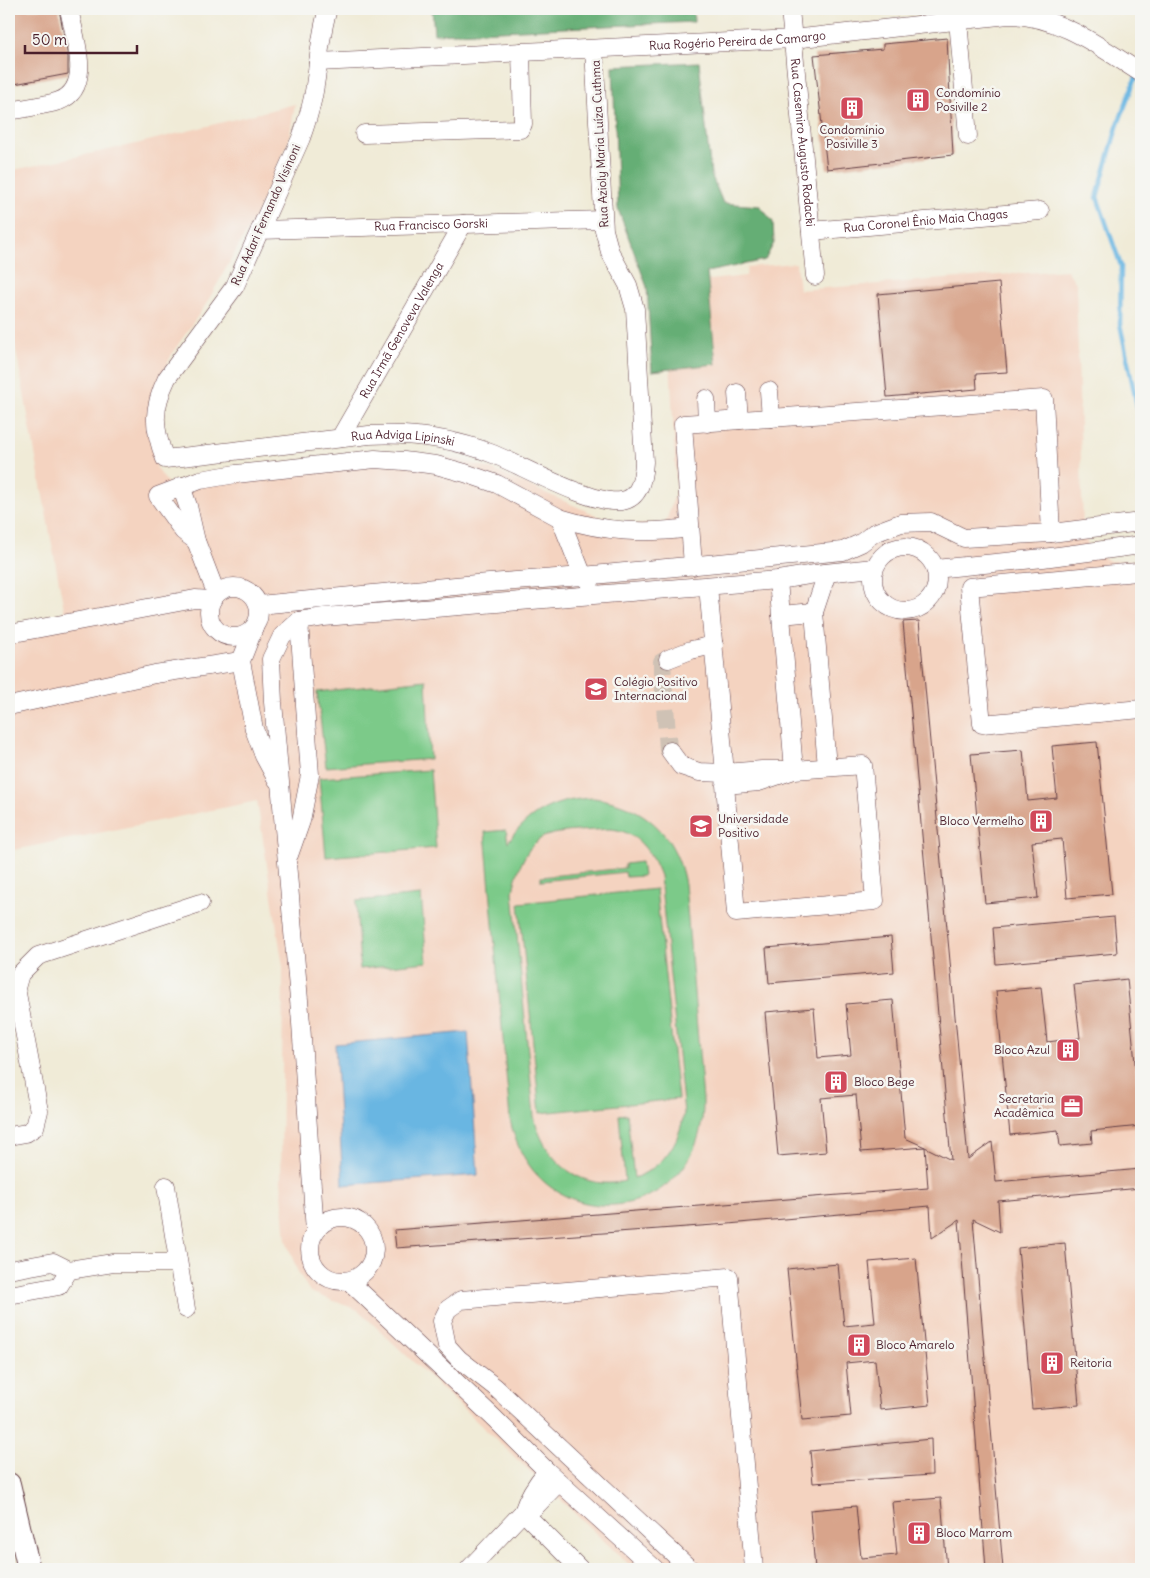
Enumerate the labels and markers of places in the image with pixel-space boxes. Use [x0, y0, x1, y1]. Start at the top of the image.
place label: Condomínio Posiville 2 [936, 85, 1001, 114]
building icon: Condomínio Posiville 2 [905, 87, 931, 113]
building icon: Condomínio Posiville 3 [839, 95, 865, 121]
place label: Condomínio Posiville 3 [820, 122, 885, 151]
place label: Colégio Positivo Internacional [614, 674, 698, 703]
school or university icon: Colégio Positivo Internacional [583, 676, 609, 702]
building icon: Bloco Vermelho [1028, 808, 1054, 834]
place label: Universidade Positivo [718, 811, 788, 840]
school or university icon: Universidade Positivo [688, 813, 714, 839]
place label: Bloco Vermelho [939, 813, 1024, 828]
building icon: Bloco Azul [1055, 1037, 1081, 1063]
place label: Bloco Azul [994, 1042, 1050, 1057]
building icon: Bloco Bege [823, 1069, 849, 1095]
place label: Bloco Bege [854, 1074, 914, 1089]
place label: Secretaria Acadêmica [994, 1091, 1054, 1120]
office icon: Secretaria Acadêmica [1059, 1093, 1085, 1119]
building icon: Bloco Amarelo [846, 1332, 872, 1358]
place label: Bloco Amarelo [876, 1337, 955, 1352]
building icon: Reitoria [1039, 1350, 1065, 1376]
place label: Reitoria [1070, 1355, 1112, 1370]
building icon: Bloco Marrom [906, 1520, 932, 1546]
place label: Bloco Marrom [936, 1525, 1013, 1540]

